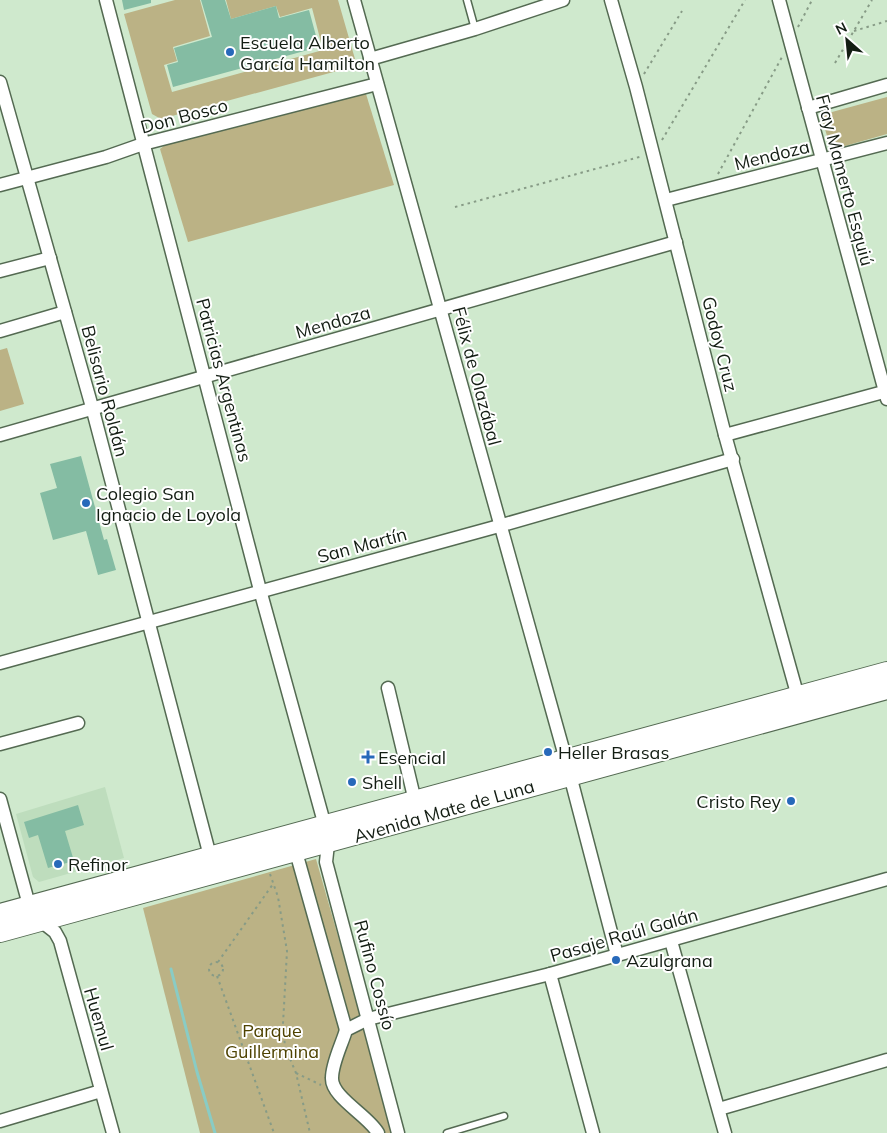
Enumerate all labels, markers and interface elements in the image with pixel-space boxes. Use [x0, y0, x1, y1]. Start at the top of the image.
north arrow [822, 15, 872, 65]
text: N [832, 18, 850, 39]
place label: Escuela Alberto García Hamilton [240, 31, 375, 75]
marker: Escuela Alberto García Hamilton [224, 46, 236, 58]
street label: Fray Mamerto Esquiú [811, 92, 879, 268]
street label: Don Bosco [138, 93, 230, 139]
street label: Mendoza [732, 135, 812, 175]
street label: Godoy Cruz [697, 294, 743, 394]
street label: Patricias Argentinas [191, 296, 257, 464]
street label: Mendoza [293, 300, 373, 344]
street label: Félix de Olazábal [447, 304, 507, 448]
street label: Belisario Roldán [76, 323, 134, 459]
place label: Colegio San Ignacio de Loyola [96, 482, 241, 526]
marker: Colegio San Ignacio de Loyola [80, 497, 92, 509]
street label: San Martín [315, 522, 409, 568]
place label: Heller Brasas [558, 741, 669, 764]
place label: Esencial [378, 746, 446, 769]
marker: Heller Brasas [542, 746, 554, 758]
marker: Esencial [362, 751, 374, 763]
place label: Shell [362, 771, 402, 794]
street label: Avenida Mate de Luna [351, 774, 537, 848]
marker: Shell [346, 776, 358, 788]
place label: Cristo Rey [696, 790, 781, 813]
marker: Cristo Rey [785, 795, 797, 807]
place label: Refinor [68, 853, 128, 876]
marker: Refinor [52, 858, 64, 870]
street label: Pasaje Raúl Galán [547, 903, 701, 967]
street label: Rufino Cossío [349, 917, 401, 1033]
place label: Azulgrana [626, 949, 713, 972]
marker: Azulgrana [610, 954, 622, 966]
street label: Huemul [79, 985, 119, 1053]
park label: Parque Guillermina [225, 1019, 319, 1063]

